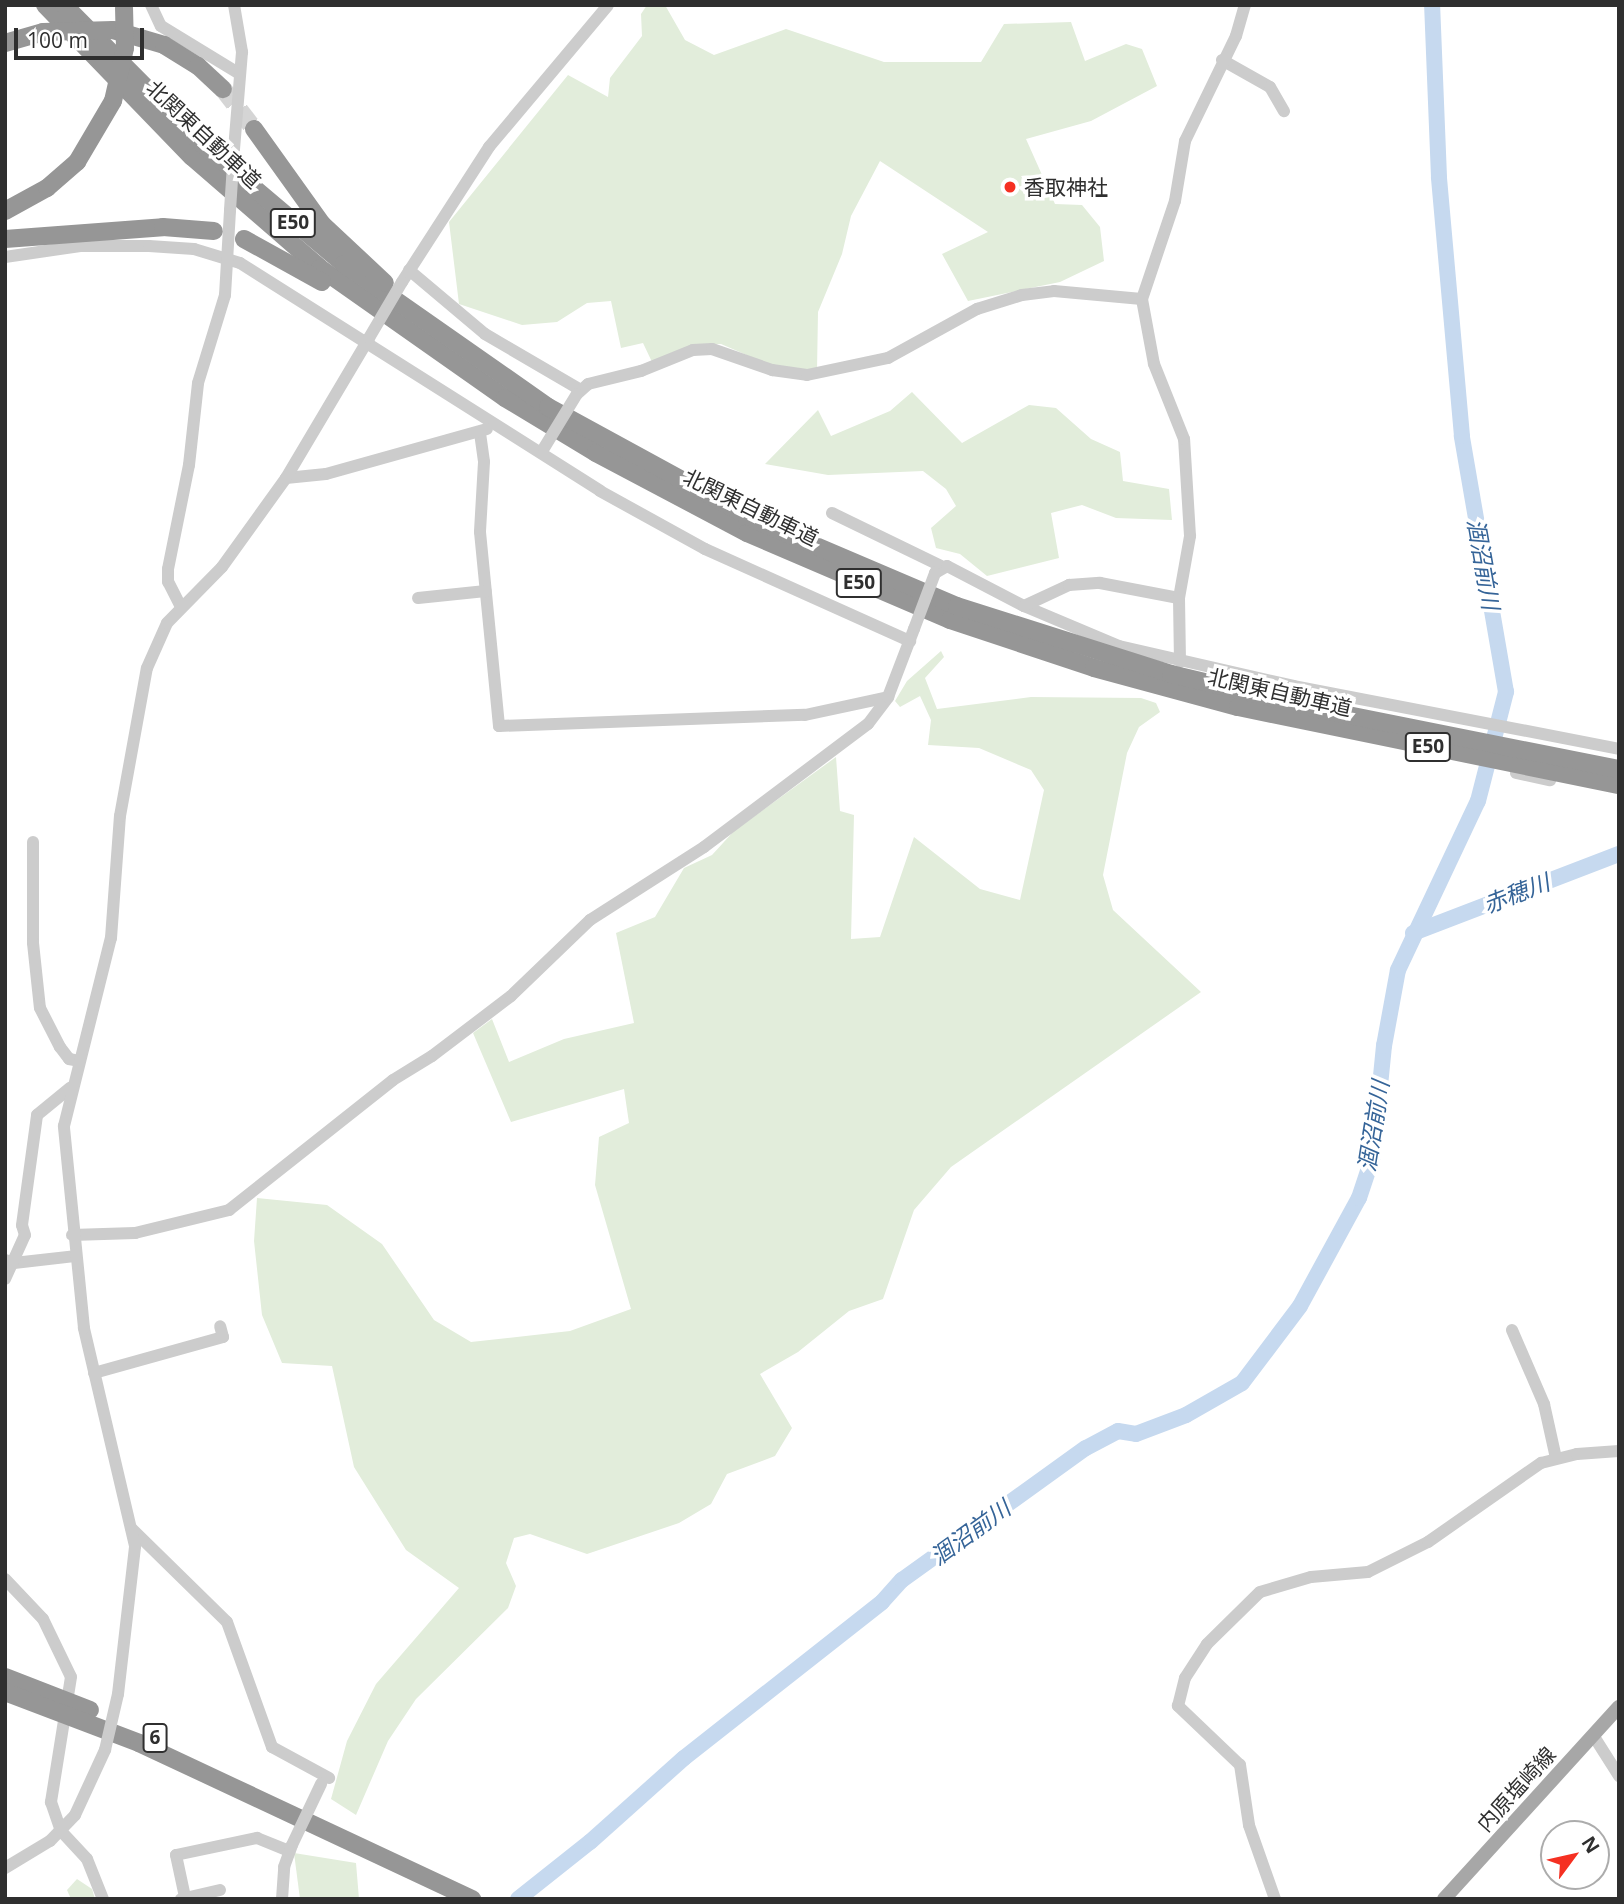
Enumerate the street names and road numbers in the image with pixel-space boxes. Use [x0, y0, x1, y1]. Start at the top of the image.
street label: 北関東自動車道 [142, 75, 266, 193]
road number: E50 [268, 208, 318, 238]
street label: 北関東自動車道 [679, 463, 823, 551]
road number: E50 [834, 568, 884, 598]
street label: 北関東自動車道 [1206, 663, 1354, 721]
road number: E50 [1404, 732, 1452, 762]
road number: 6 [141, 1722, 169, 1754]
street label: 内原塩崎線 [1472, 1742, 1560, 1836]

